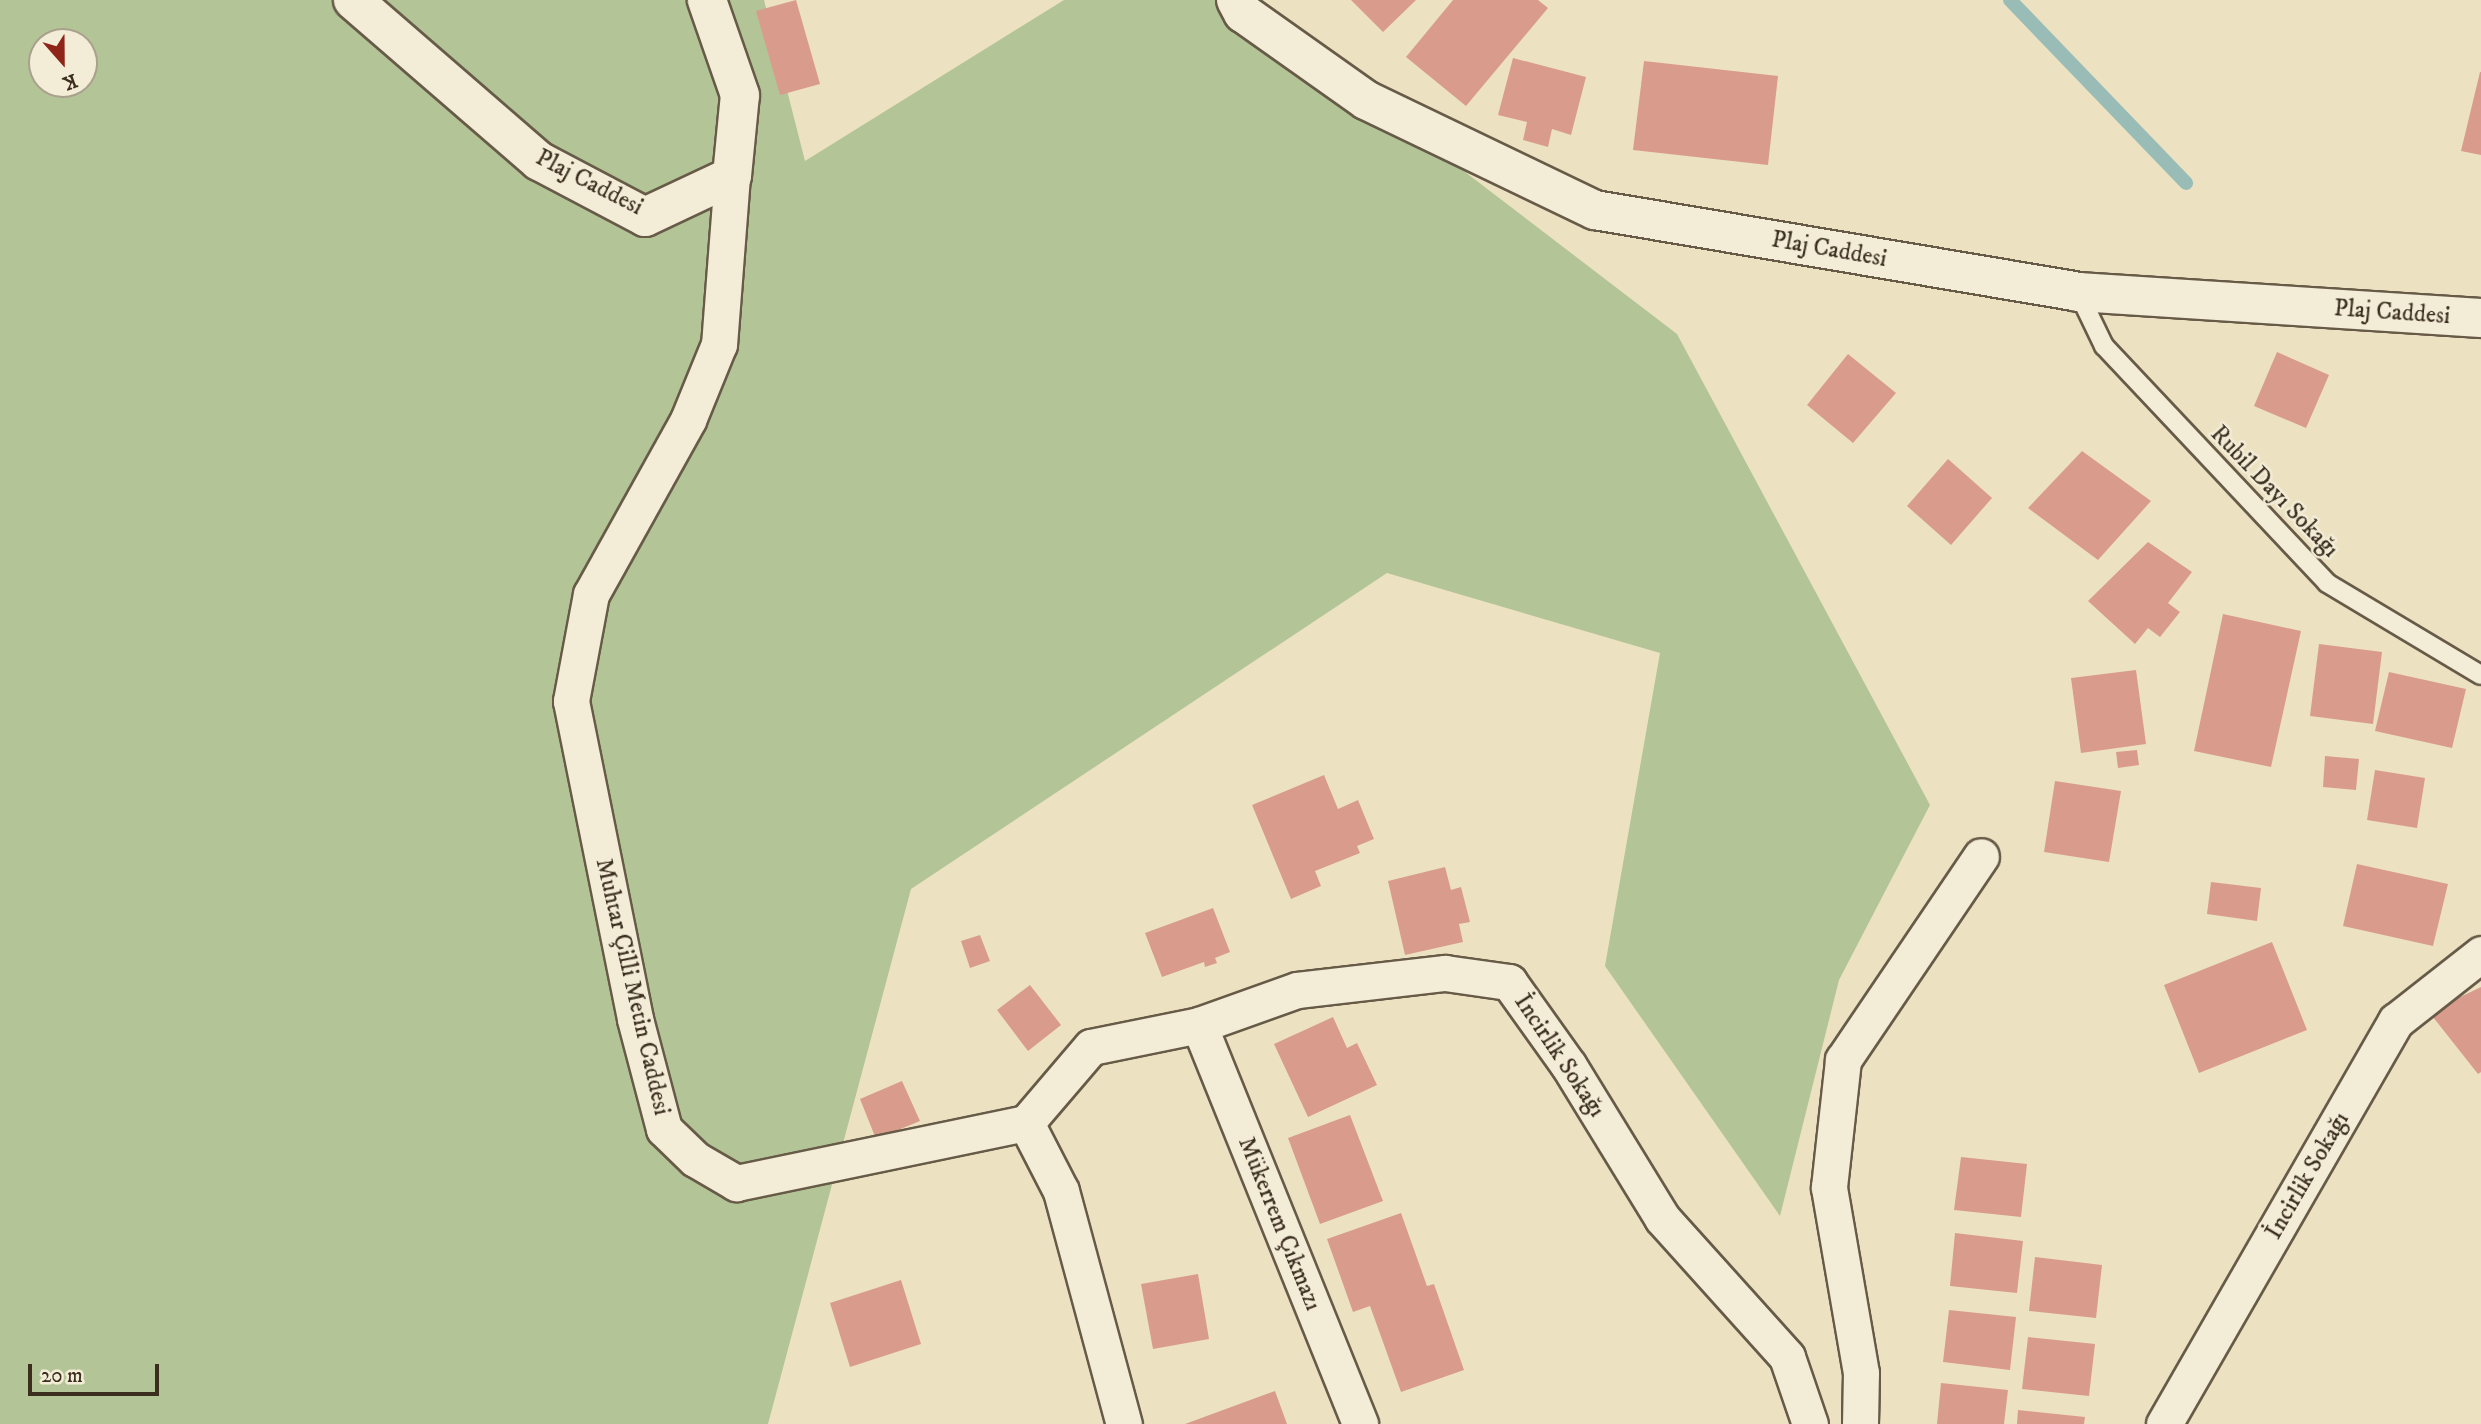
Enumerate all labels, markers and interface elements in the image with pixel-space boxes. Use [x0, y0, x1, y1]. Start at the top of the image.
north arrow [28, 28, 98, 98]
text: K [60, 68, 80, 94]
street label: Plaj Caddesi [531, 144, 647, 222]
street label: Plaj Caddesi [1769, 226, 1889, 274]
street label: Plaj Caddesi [2333, 295, 2451, 331]
street label: Rubil Dayı Sokağı [2204, 420, 2344, 564]
street label: Muhtar Çilli Metin Caddesi [588, 856, 676, 1118]
street label: İncirlik Sokağı [1507, 989, 1611, 1123]
street label: İncirlik Sokağı [2260, 1107, 2356, 1245]
street label: Mükerrem Çıkmazı [1231, 1133, 1327, 1315]
scale bar [32, 1350, 163, 1394]
text: 20 m [41, 1363, 83, 1389]

